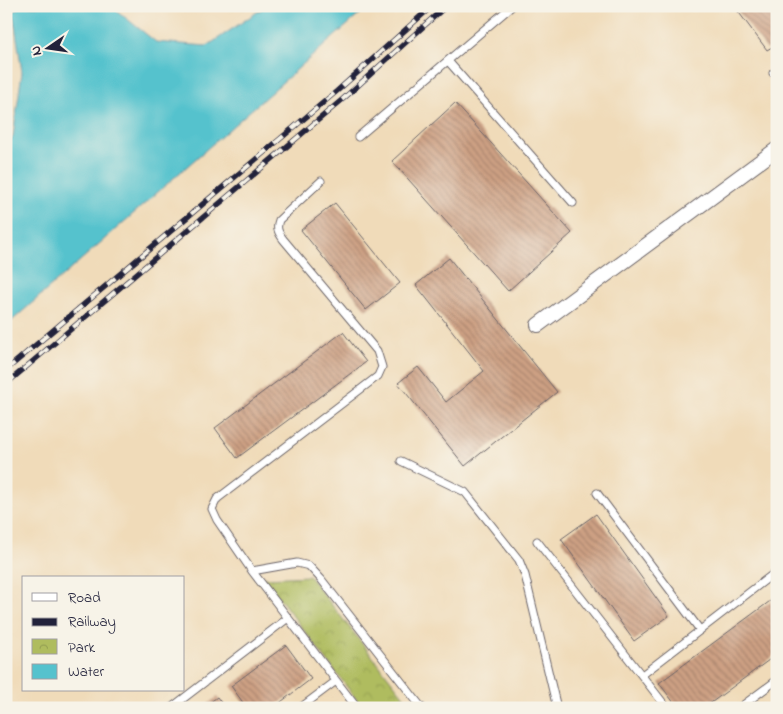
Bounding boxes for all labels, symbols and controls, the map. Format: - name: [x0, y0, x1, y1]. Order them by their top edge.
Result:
- north arrow: [22, 22, 72, 72]
- text: N: [26, 44, 48, 58]
- legend: [22, 576, 185, 692]
- text: Road: [68, 587, 101, 609]
- text: Railway: [68, 611, 116, 634]
- text: Park: [68, 637, 96, 659]
- text: Water: [68, 661, 104, 683]

